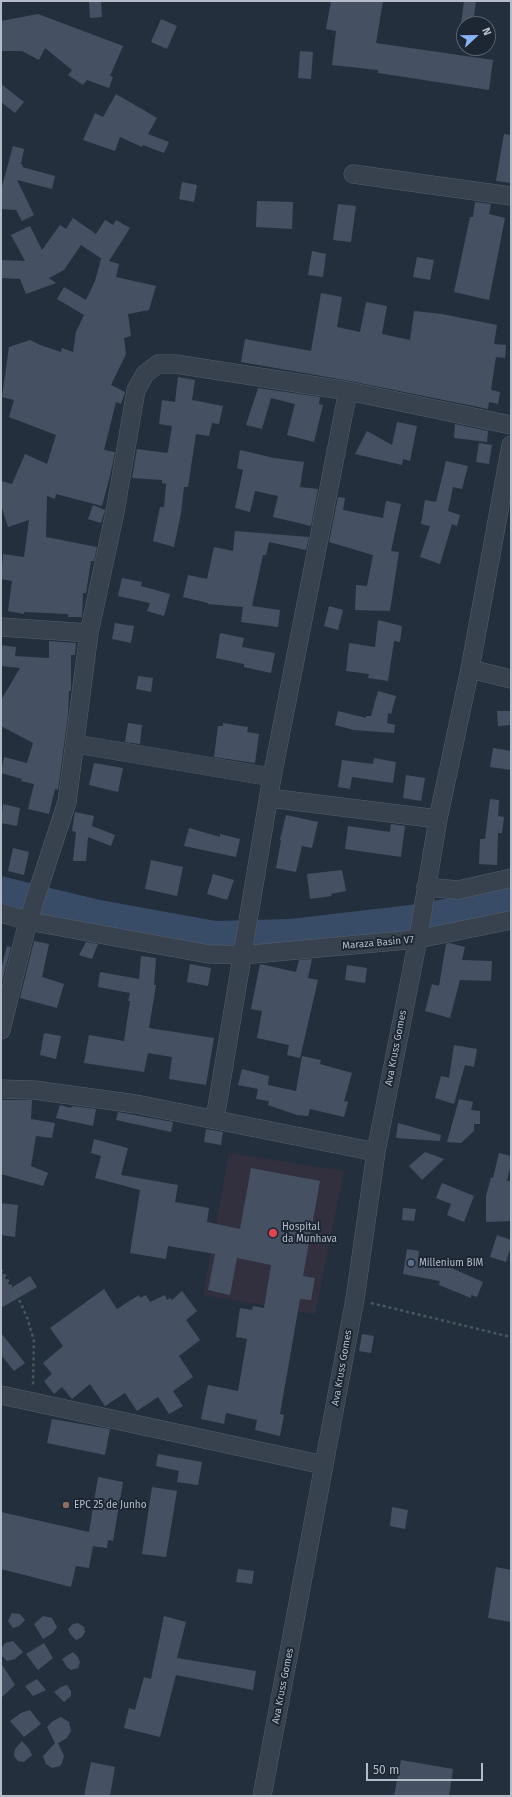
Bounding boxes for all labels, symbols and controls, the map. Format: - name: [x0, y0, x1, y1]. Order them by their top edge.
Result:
- north arrow: [456, 16, 496, 56]
- text: N: [479, 26, 494, 38]
- street label: Maraza Basin V7: [342, 934, 414, 952]
- street label: Ava Kruss Gomes: [383, 1009, 409, 1087]
- place label: Hospital da Munhava: [282, 1221, 337, 1244]
- marker: Hospital da Munhava: [267, 1227, 279, 1239]
- place label: Millenium BIM: [419, 1257, 483, 1269]
- marker: Millenium BIM: [406, 1258, 416, 1268]
- street label: Ava Kruss Gomes: [329, 1329, 355, 1407]
- place label: EPC 25 de Junho: [74, 1499, 147, 1511]
- marker: EPC 25 de Junho: [61, 1500, 71, 1510]
- street label: Ava Kruss Gomes: [270, 1647, 296, 1725]
- scale bar: [368, 1755, 485, 1781]
- text: 50 m: [373, 1763, 399, 1777]

